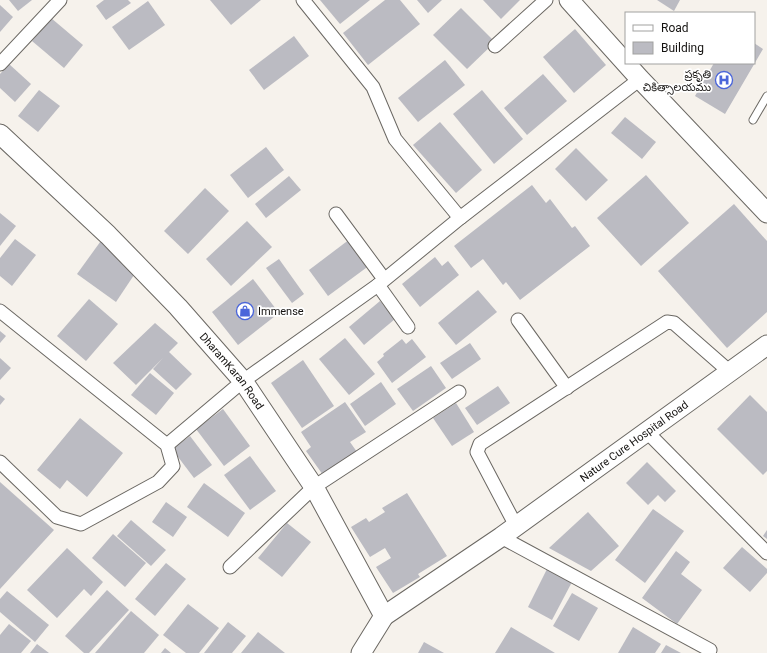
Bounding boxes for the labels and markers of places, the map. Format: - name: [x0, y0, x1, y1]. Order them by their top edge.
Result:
- place label: ప్రకృతి చికిత్సాలయము: [643, 68, 711, 95]
- hospital icon: ప్రకృతి చికిత్సాలయము: [714, 70, 734, 90]
- shop icon: Immense: [235, 301, 255, 321]
- place label: Immense: [258, 305, 304, 318]

